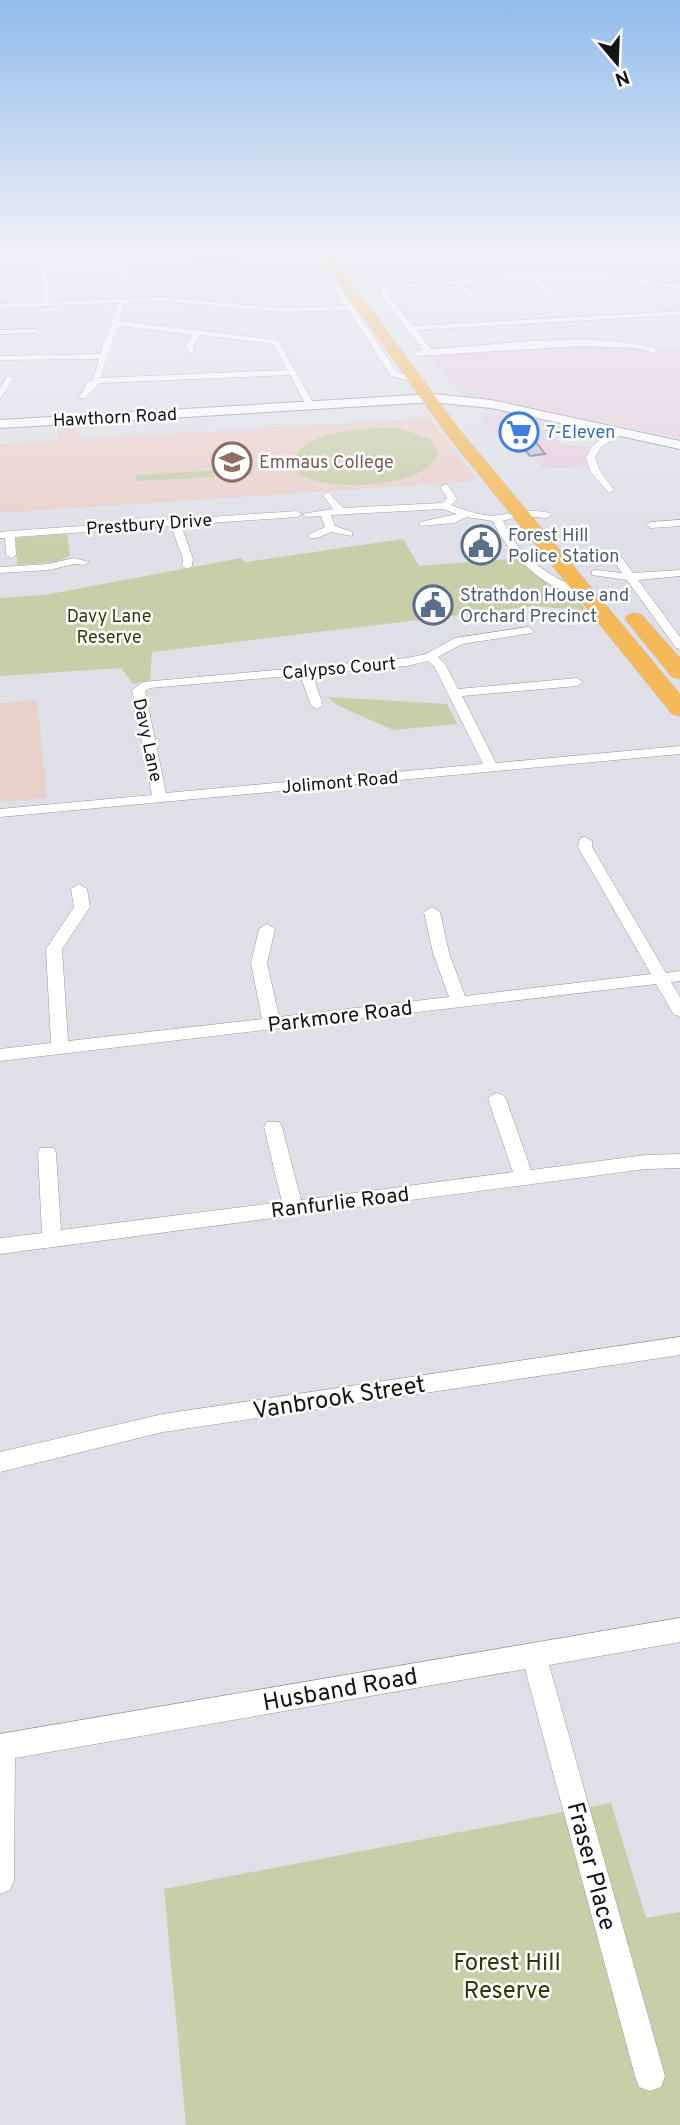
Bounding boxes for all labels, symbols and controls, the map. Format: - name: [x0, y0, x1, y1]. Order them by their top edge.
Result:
- north arrow: [582, 28, 652, 98]
- text: N: [612, 64, 632, 91]
- street label: Hawthorn Road: [52, 404, 178, 433]
- supermarket icon: 7-Eleven: [498, 411, 540, 453]
- place label: 7-Eleven: [546, 422, 615, 445]
- school or university icon: Emmaus College: [211, 441, 253, 483]
- place label: Emmaus College: [259, 452, 394, 475]
- street label: Prestbury Drive: [85, 510, 213, 541]
- public building icon: Forest Hill Police Station: [460, 524, 502, 566]
- place label: Forest Hill Police Station: [508, 525, 619, 569]
- public building icon: Strathdon House and Orchard Precinct: [412, 584, 454, 626]
- place label: Strathdon House and Orchard Precinct: [460, 585, 629, 629]
- park label: Davy Lane Reserve: [67, 606, 151, 650]
- street label: Calypso Court: [281, 653, 397, 686]
- street label: Davy Lane: [126, 696, 167, 784]
- street label: Jolimont Road: [281, 767, 400, 800]
- street label: Parkmore Road: [266, 995, 414, 1040]
- street label: Ranfurlie Road: [269, 1182, 411, 1225]
- street label: Vanbrook Street: [251, 1371, 428, 1427]
- street label: Husband Road: [260, 1663, 420, 1719]
- street label: Fraser Place: [559, 1799, 622, 1934]
- park label: Forest Hill Reserve: [453, 1949, 561, 2007]

